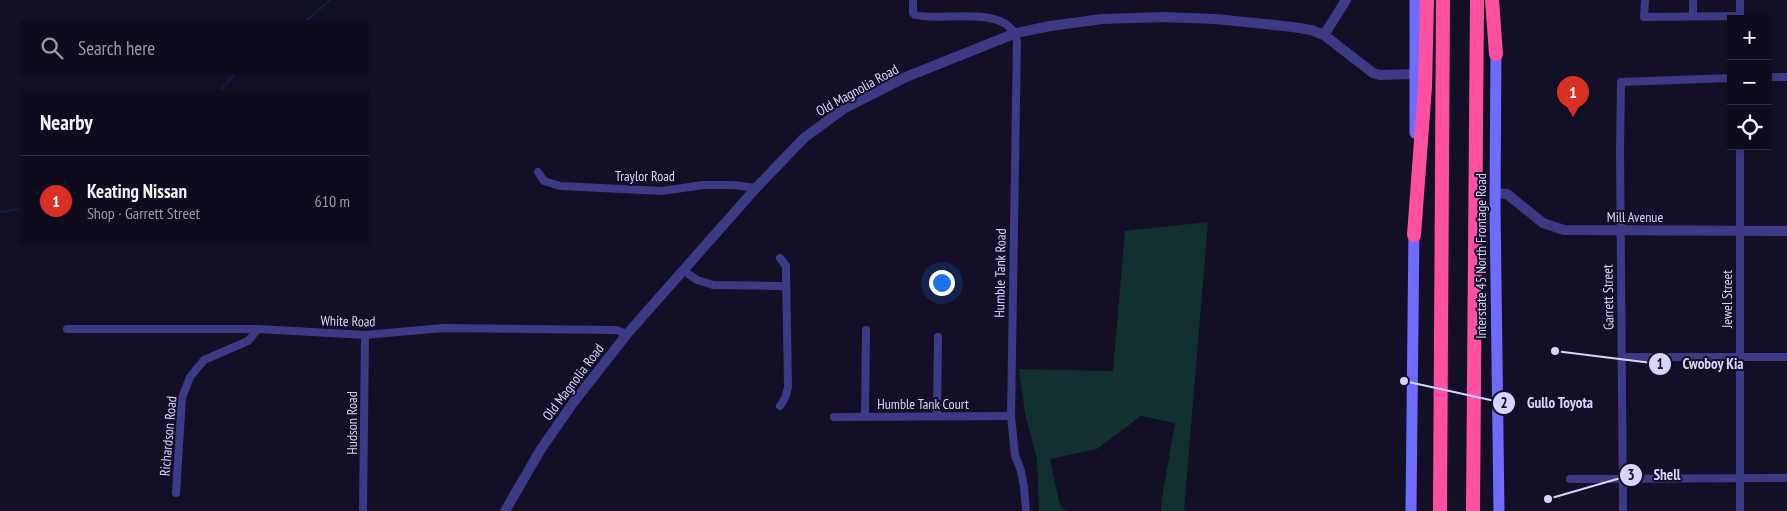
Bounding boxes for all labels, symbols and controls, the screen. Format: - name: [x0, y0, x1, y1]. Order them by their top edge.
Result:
- map controls: [1727, 15, 1772, 150]
- button: +: [1727, 15, 1772, 60]
- search box: [20, 20, 370, 75]
- icon: search: [38, 34, 66, 62]
- text: Search here: [78, 36, 155, 60]
- street label: Old Magnolia Road: [813, 60, 901, 120]
- button: −: [1727, 60, 1772, 105]
- pin: 1: [1557, 76, 1589, 117]
- button: locate: [1727, 105, 1772, 150]
- text: Nearby: [40, 109, 93, 136]
- street label: Traylor Road: [615, 167, 675, 185]
- street label: Interstate 45 North Frontage Road: [1472, 173, 1490, 339]
- text: Keating Nissan: [87, 179, 187, 203]
- text: 1: [52, 191, 60, 211]
- text: 610 m: [315, 191, 350, 211]
- text: Shop · Garrett Street: [87, 203, 200, 223]
- street label: Mill Avenue: [1607, 208, 1663, 226]
- street label: Humble Tank Road: [990, 228, 1010, 318]
- street label: Garrett Street: [1598, 264, 1618, 330]
- your location: [929, 270, 955, 296]
- street label: Jewel Street: [1718, 270, 1736, 329]
- street label: White Road: [320, 312, 376, 330]
- street label: Old Magnolia Road: [538, 340, 608, 424]
- callout: Cwoboy Kia: [1647, 349, 1754, 379]
- text: 1: [1656, 354, 1664, 373]
- text: Cwoboy Kia: [1682, 354, 1744, 373]
- callout: Gullo Toyota: [1491, 388, 1603, 418]
- street label: Hudson Road: [343, 391, 361, 455]
- text: 2: [1500, 393, 1508, 412]
- text: Gullo Toyota: [1527, 393, 1593, 412]
- street label: Richardson Road: [156, 395, 180, 477]
- street label: Humble Tank Court: [877, 395, 969, 413]
- callout: Shell: [1618, 460, 1690, 490]
- text: 3: [1627, 465, 1635, 484]
- text: Shell: [1653, 465, 1681, 484]

